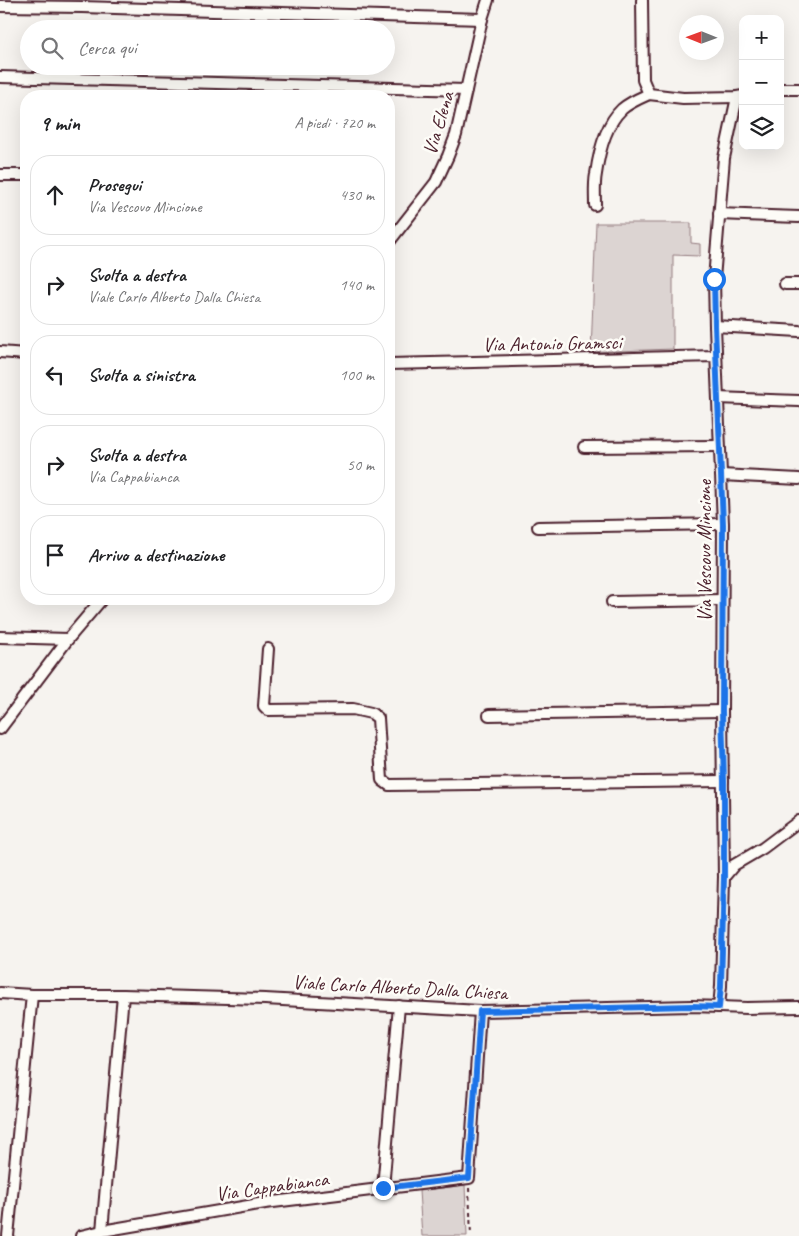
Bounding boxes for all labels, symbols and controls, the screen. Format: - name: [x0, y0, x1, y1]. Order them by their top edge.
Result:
- north arrow: [679, 15, 724, 60]
- map controls: [739, 15, 784, 150]
- button: +: [739, 15, 784, 60]
- search box: [20, 20, 395, 75]
- icon: search: [38, 34, 66, 62]
- text: Cerca qui: [78, 36, 137, 60]
- button: −: [739, 60, 784, 105]
- street label: Via Elena: [417, 87, 460, 158]
- button: layers: [739, 105, 784, 150]
- text: 9 min: [40, 110, 80, 136]
- text: A piedi · 720 m: [294, 113, 375, 133]
- text: Prosegui: [88, 173, 141, 197]
- icon: ahead: [41, 181, 69, 209]
- text: 430 m: [340, 185, 374, 205]
- text: Via Vescovo Mincione: [88, 197, 202, 217]
- text: Svolta a destra: [88, 263, 186, 287]
- route start: [703, 268, 726, 291]
- icon: right: [41, 271, 69, 299]
- text: 140 m: [340, 275, 374, 295]
- text: Viale Carlo Alberto Dalla Chiesa: [88, 287, 260, 307]
- street label: Via Antonio Gramsci: [482, 330, 624, 357]
- icon: left: [41, 361, 69, 389]
- text: Svolta a sinistra: [88, 363, 195, 387]
- text: 100 m: [340, 365, 374, 385]
- text: Svolta a destra: [88, 443, 186, 467]
- icon: right: [41, 451, 69, 479]
- text: 50 m: [347, 455, 374, 475]
- text: Via Cappabianca: [88, 467, 179, 487]
- street label: Via Vescovo Mincione: [692, 479, 717, 622]
- icon: arrive: [41, 541, 69, 569]
- text: Arrivo a destinazione: [88, 543, 224, 567]
- street label: Viale Carlo Alberto Dalla Chiesa: [292, 969, 510, 1006]
- street label: Via Cappabianca: [214, 1166, 331, 1207]
- route end: [372, 1177, 395, 1200]

